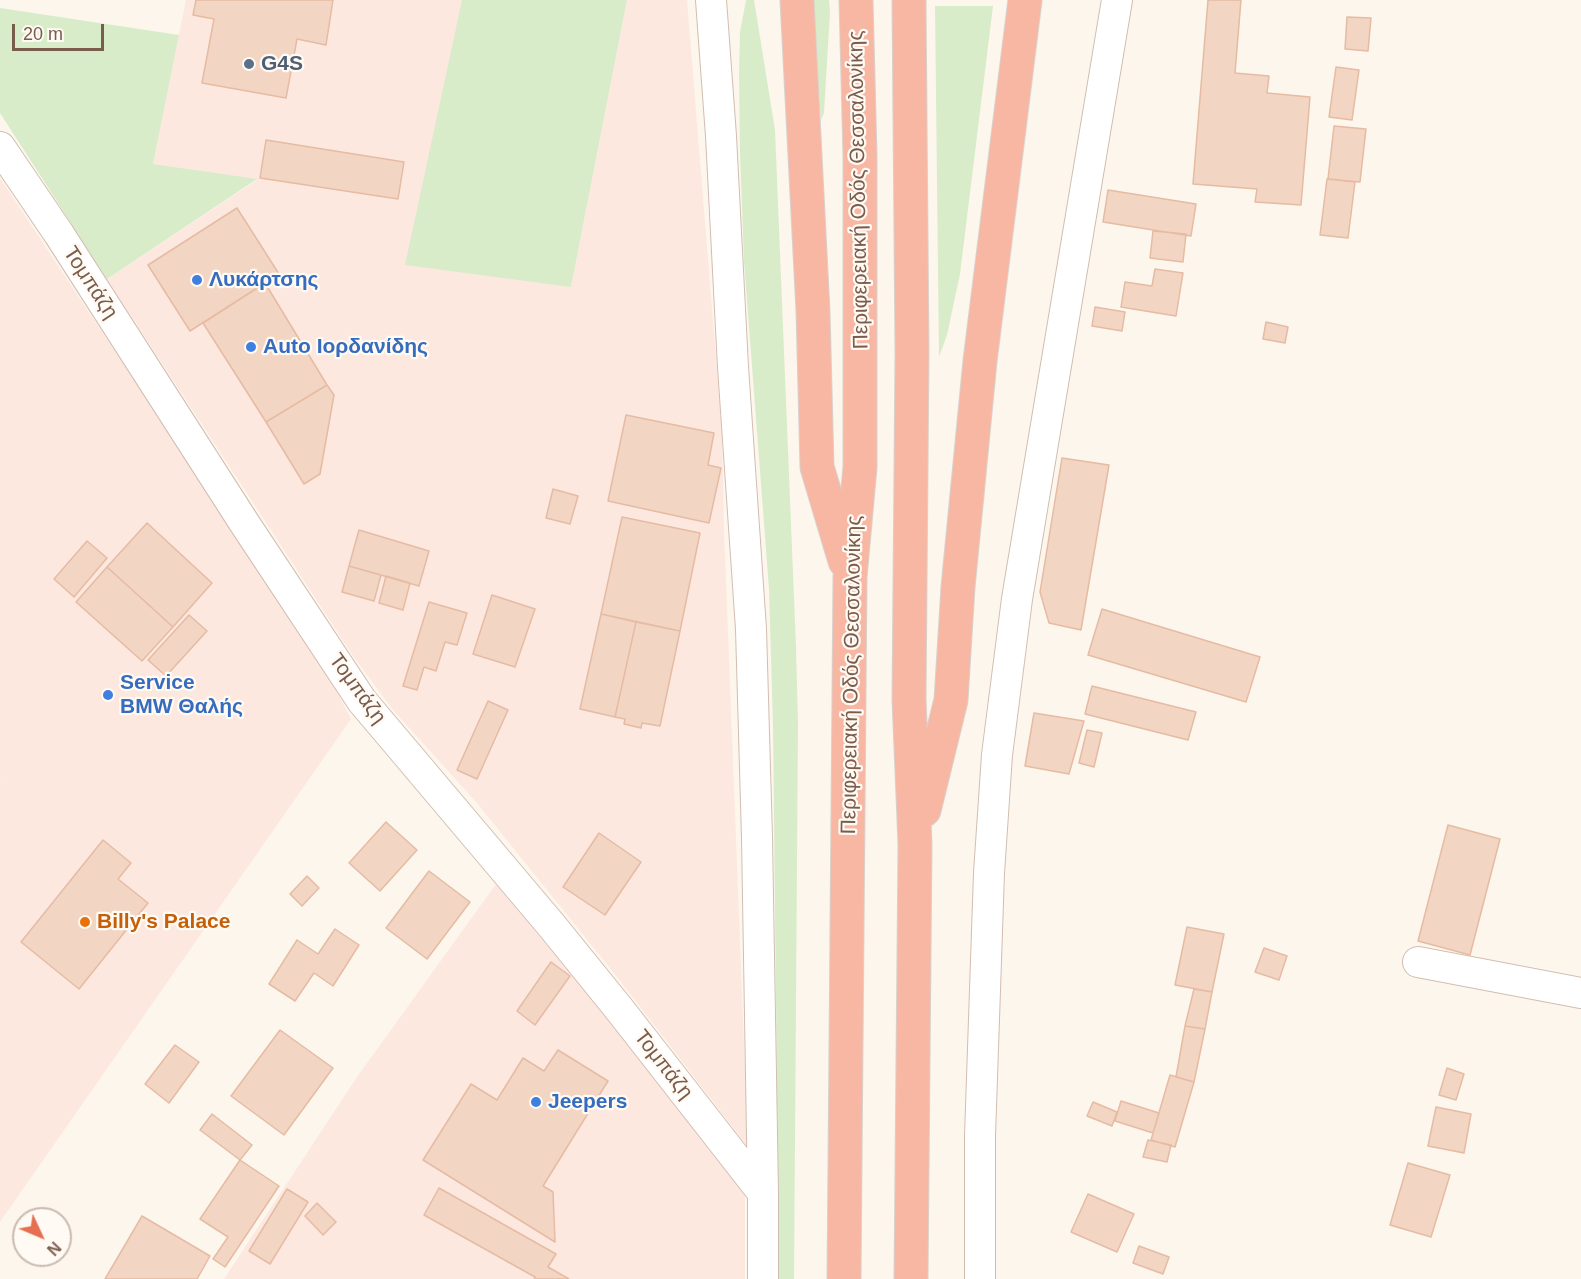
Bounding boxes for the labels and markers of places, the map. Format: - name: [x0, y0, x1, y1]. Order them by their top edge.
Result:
- place label: G4S: [261, 51, 303, 77]
- marker: G4S: [242, 57, 256, 71]
- place label: Λυκάρτσης: [209, 267, 318, 293]
- marker: Λυκάρτσης: [190, 273, 204, 287]
- place label: Auto Ιορδανίδης: [263, 334, 428, 360]
- marker: Auto Ιορδανίδης: [244, 340, 258, 354]
- place label: Service BMW Θαλής: [120, 670, 243, 720]
- marker: Service BMW Θαλής: [101, 688, 115, 702]
- place label: Billy's Palace: [97, 909, 230, 935]
- marker: Billy's Palace: [78, 915, 92, 929]
- place label: Jeepers: [548, 1089, 627, 1115]
- marker: Jeepers: [529, 1095, 543, 1109]

